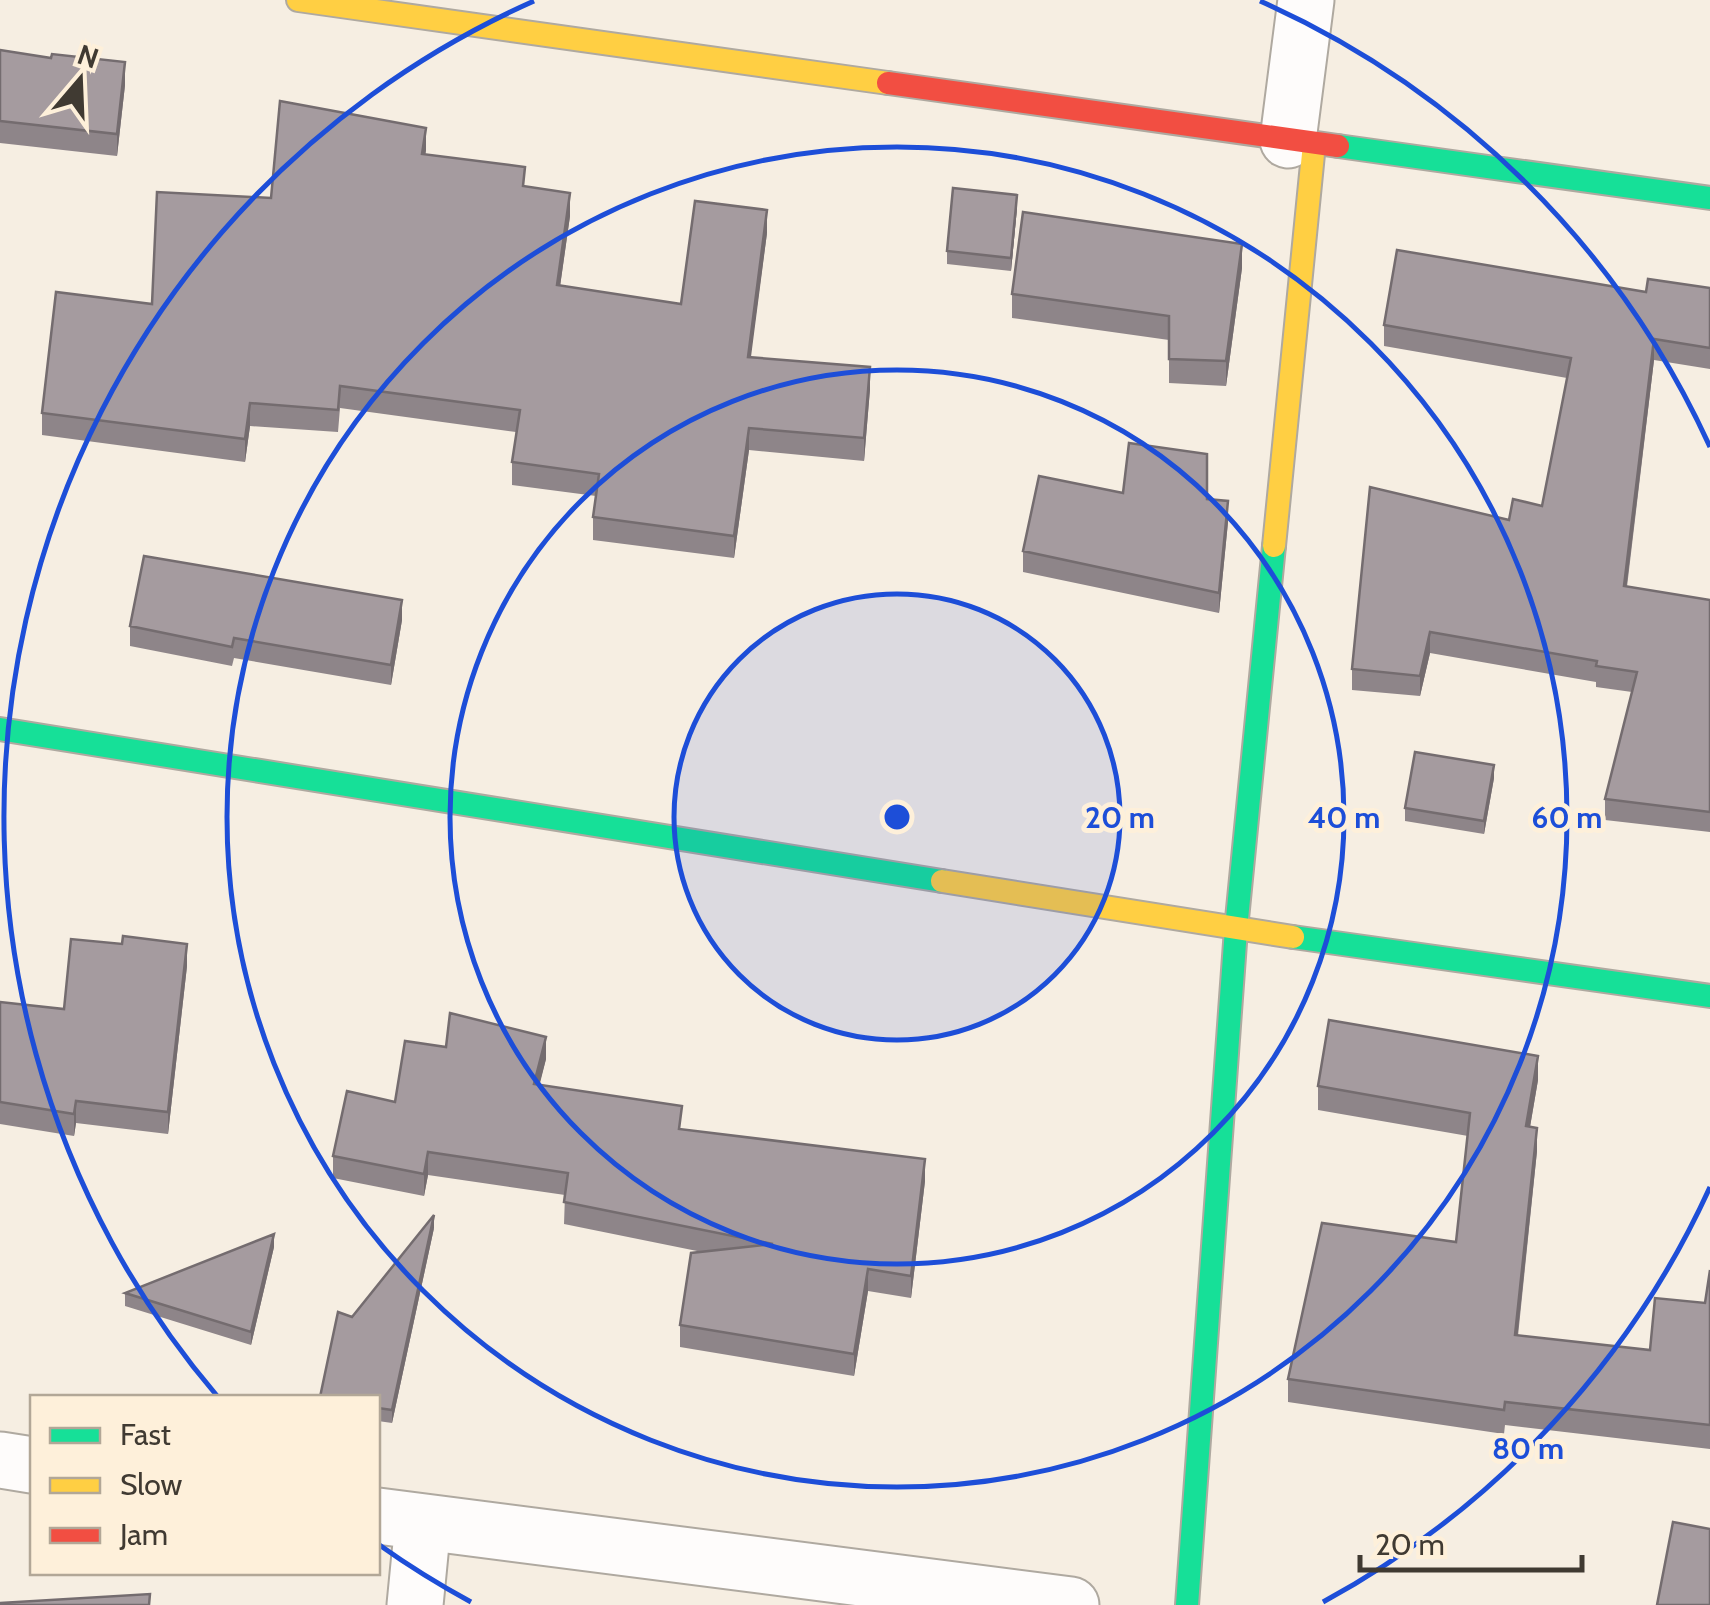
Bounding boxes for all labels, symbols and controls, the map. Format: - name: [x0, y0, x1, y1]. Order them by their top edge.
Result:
- north arrow: [30, 30, 130, 130]
- text: N: [73, 37, 103, 76]
- centre of rings: [879, 799, 915, 835]
- text: 20 m: [1085, 799, 1155, 836]
- text: 40 m: [1308, 799, 1380, 836]
- text: 60 m: [1532, 799, 1602, 836]
- legend: [30, 1395, 380, 1575]
- text: Fast: [120, 1416, 171, 1453]
- text: 80 m: [1492, 1430, 1564, 1467]
- text: Slow: [120, 1466, 183, 1503]
- scale bar: [1360, 1510, 1582, 1572]
- text: Jam: [119, 1516, 168, 1553]
- text: 20 m: [1375, 1526, 1445, 1563]

